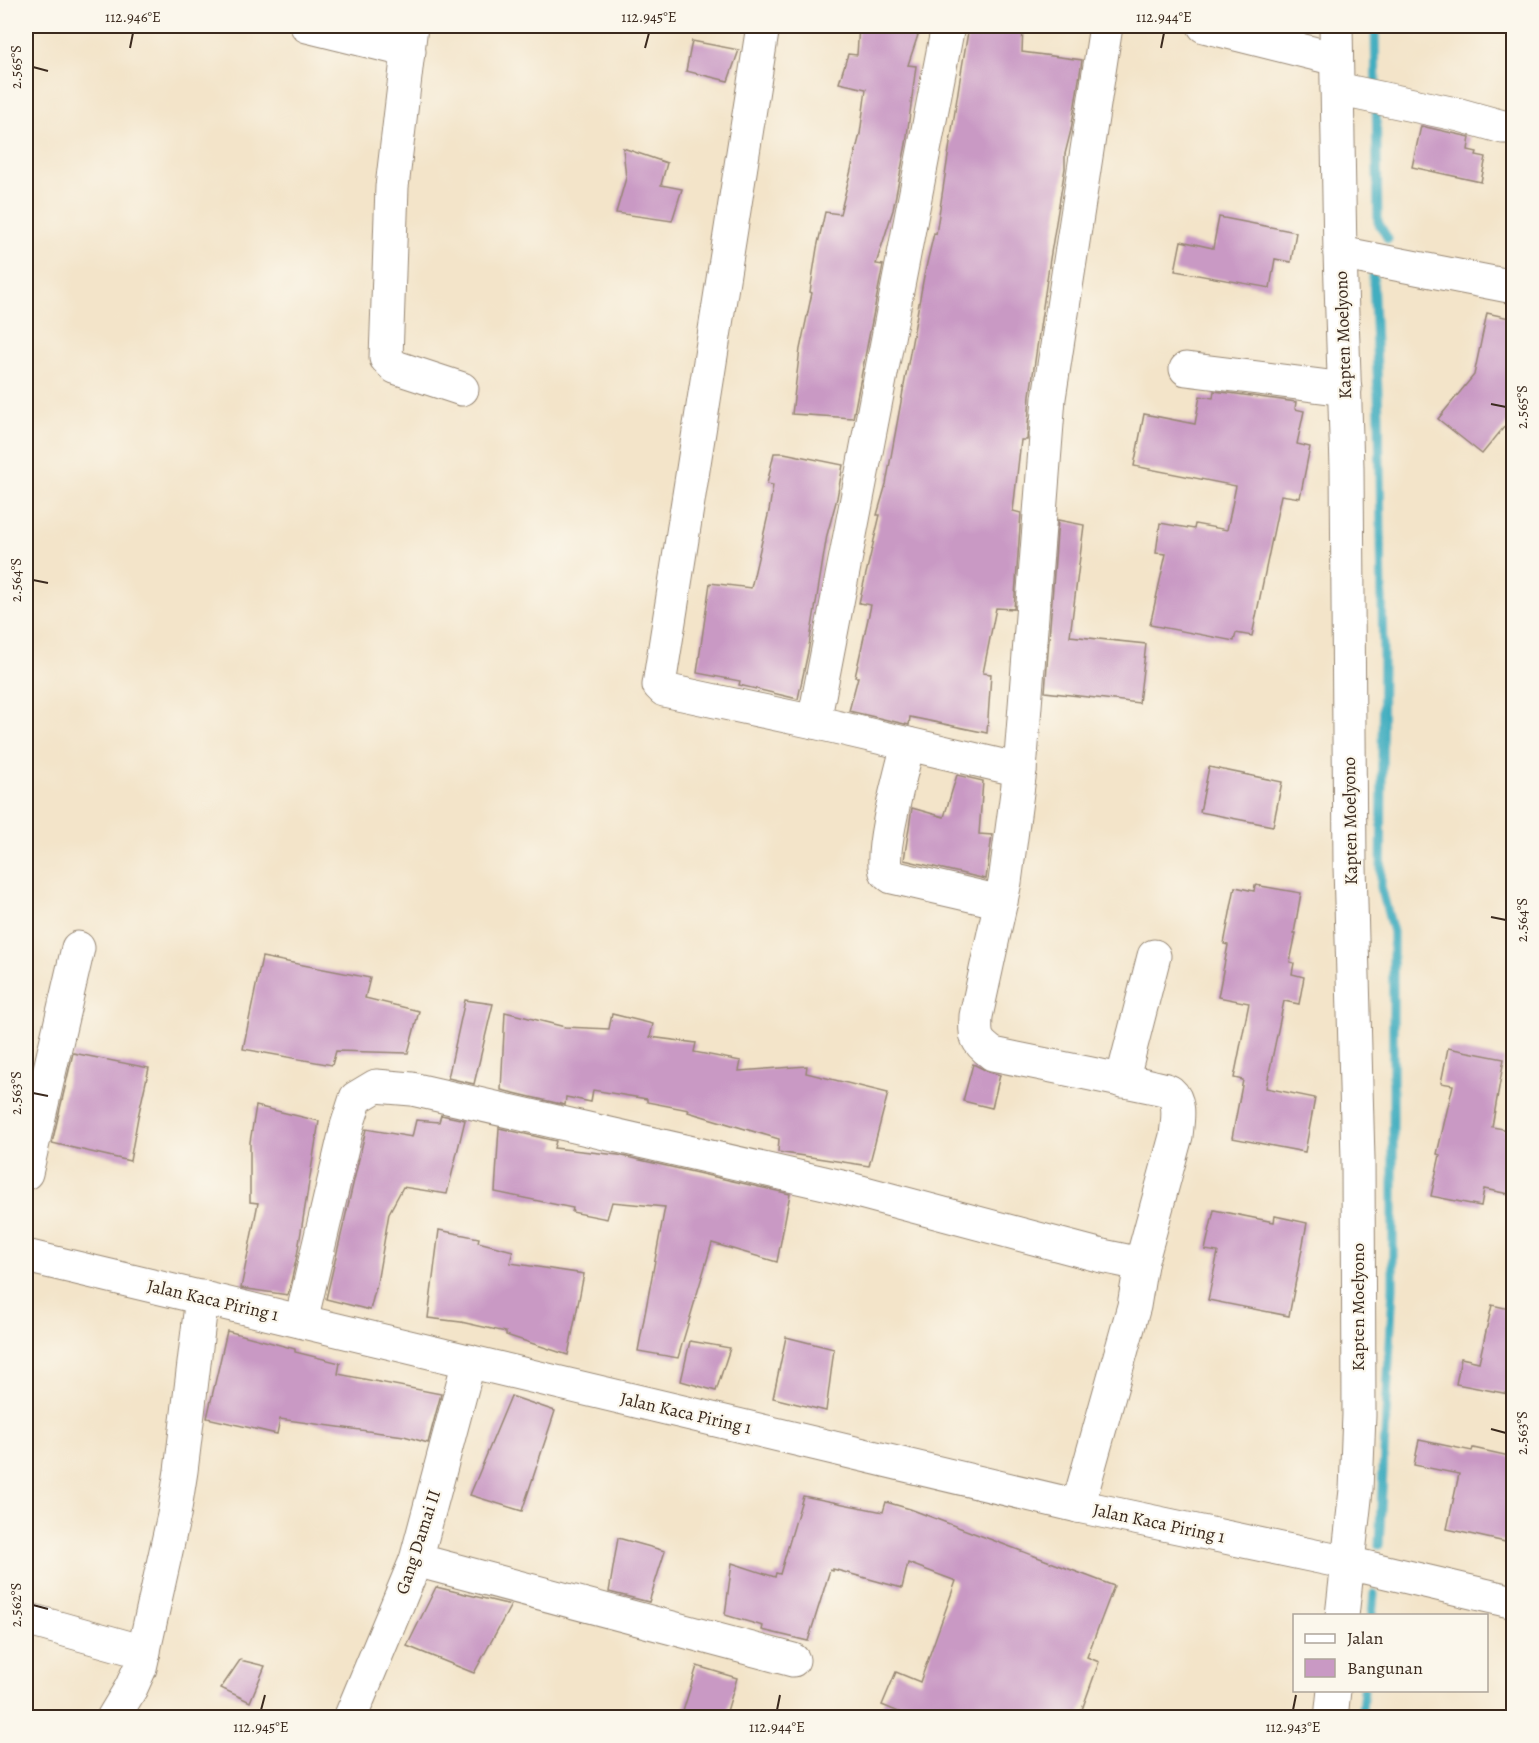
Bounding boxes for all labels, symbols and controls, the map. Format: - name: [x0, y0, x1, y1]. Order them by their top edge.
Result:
- text: 112.946°E: [105, 7, 161, 27]
- text: 112.945°E: [621, 7, 677, 27]
- text: 112.944°E: [1136, 7, 1192, 27]
- text: 2.565°S: [6, 45, 26, 89]
- street label: Kapten Moelyono: [1329, 270, 1357, 400]
- text: 2.565°S: [1512, 385, 1532, 429]
- text: 2.564°S: [6, 558, 26, 602]
- street label: Kapten Moelyono: [1337, 757, 1363, 885]
- text: 2.564°S: [1512, 898, 1532, 942]
- text: 2.563°S: [6, 1071, 26, 1115]
- street label: Kapten Moelyono: [1346, 1243, 1370, 1371]
- street label: Jalan Kaca Piring 1: [145, 1273, 281, 1327]
- street label: Jalan Kaca Piring 1: [618, 1386, 754, 1440]
- text: 2.563°S: [1512, 1411, 1532, 1455]
- street label: Gang Damai II: [390, 1487, 446, 1597]
- street label: Jalan Kaca Piring 1: [1091, 1497, 1227, 1549]
- text: 2.562°S: [6, 1583, 26, 1627]
- legend: [1293, 1614, 1488, 1692]
- text: Jalan: [1347, 1626, 1384, 1650]
- text: Bangunan: [1347, 1656, 1423, 1680]
- text: 112.945°E: [233, 1717, 289, 1737]
- text: 112.944°E: [749, 1717, 805, 1737]
- text: 112.943°E: [1265, 1717, 1321, 1737]

